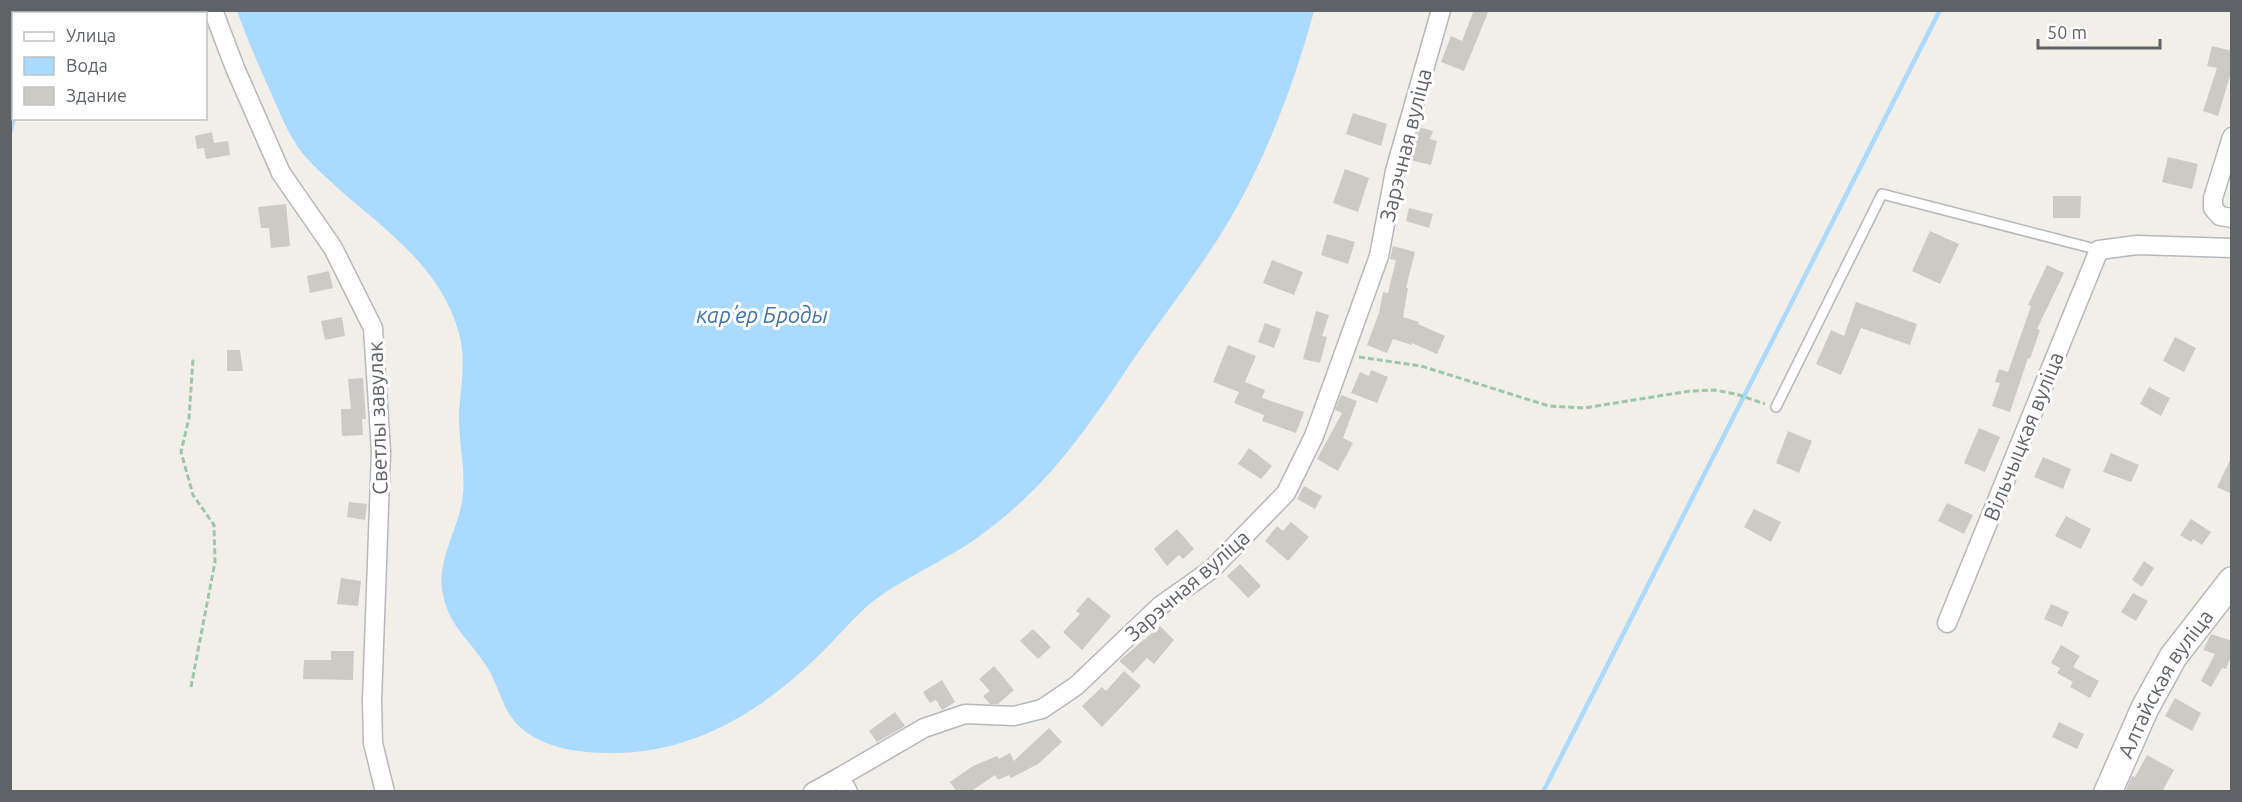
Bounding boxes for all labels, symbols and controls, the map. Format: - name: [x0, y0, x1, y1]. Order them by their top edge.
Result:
- legend: [12, 12, 207, 120]
- scale bar: [2038, 12, 2160, 50]
- text: 50 m: [2047, 22, 2087, 42]
- text: Улица: [66, 25, 116, 45]
- text: Вода: [66, 55, 108, 75]
- street label: Зарэчная вуліца: [1374, 66, 1436, 224]
- text: Здание: [66, 85, 127, 105]
- water label: карʼер Броды: [696, 302, 828, 327]
- street label: Светлы завулак: [362, 341, 392, 495]
- street label: Вільчыцкая вуліца: [1978, 348, 2068, 524]
- street label: Зарэчная вуліца: [1120, 524, 1254, 646]
- street label: Алтайская вуліца: [2113, 604, 2218, 761]

